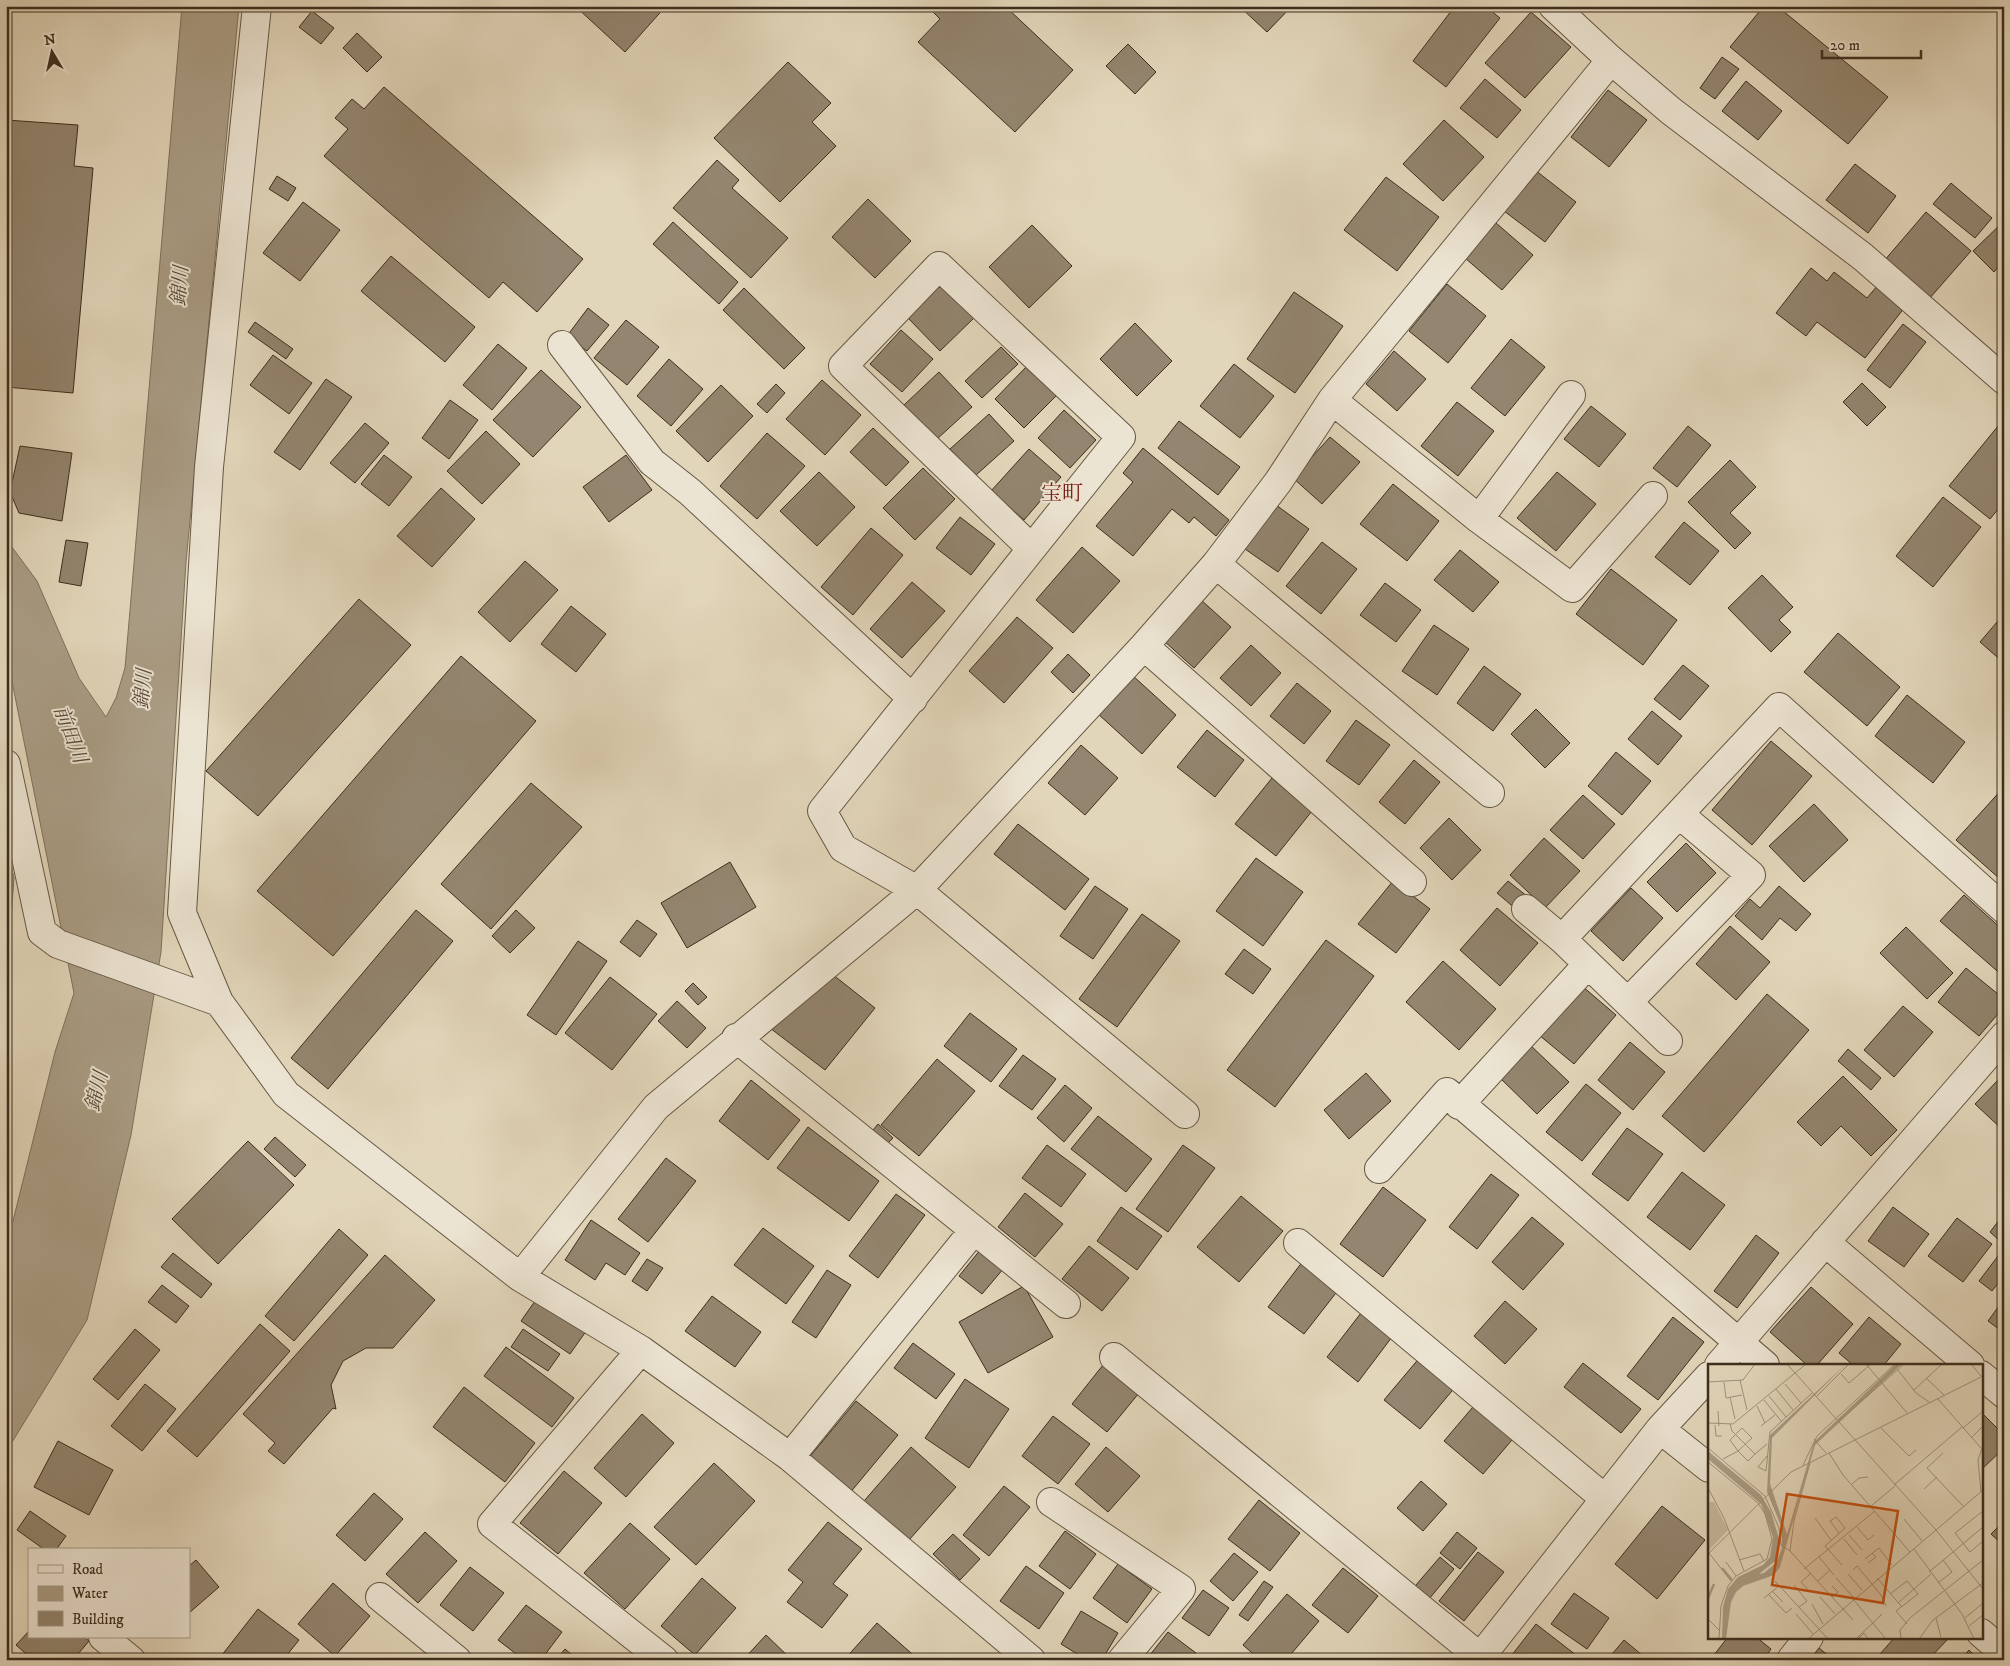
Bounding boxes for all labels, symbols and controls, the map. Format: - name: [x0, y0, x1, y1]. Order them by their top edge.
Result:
- north arrow: [28, 28, 78, 78]
- scale bar: [1822, 28, 1921, 60]
- text: N: [43, 30, 58, 50]
- text: 20 m: [1830, 36, 1860, 55]
- water label: 錦川: [166, 263, 195, 307]
- district label: 宝町: [1041, 481, 1083, 507]
- water label: 錦川: [129, 666, 158, 710]
- water label: 前田川: [47, 702, 93, 769]
- water label: 錦川: [80, 1067, 115, 1114]
- inset map: [1708, 1364, 1982, 1638]
- legend: [28, 1548, 190, 1638]
- text: Road: [72, 1560, 104, 1579]
- text: Water: [71, 1584, 108, 1603]
- text: Building: [72, 1610, 124, 1629]

